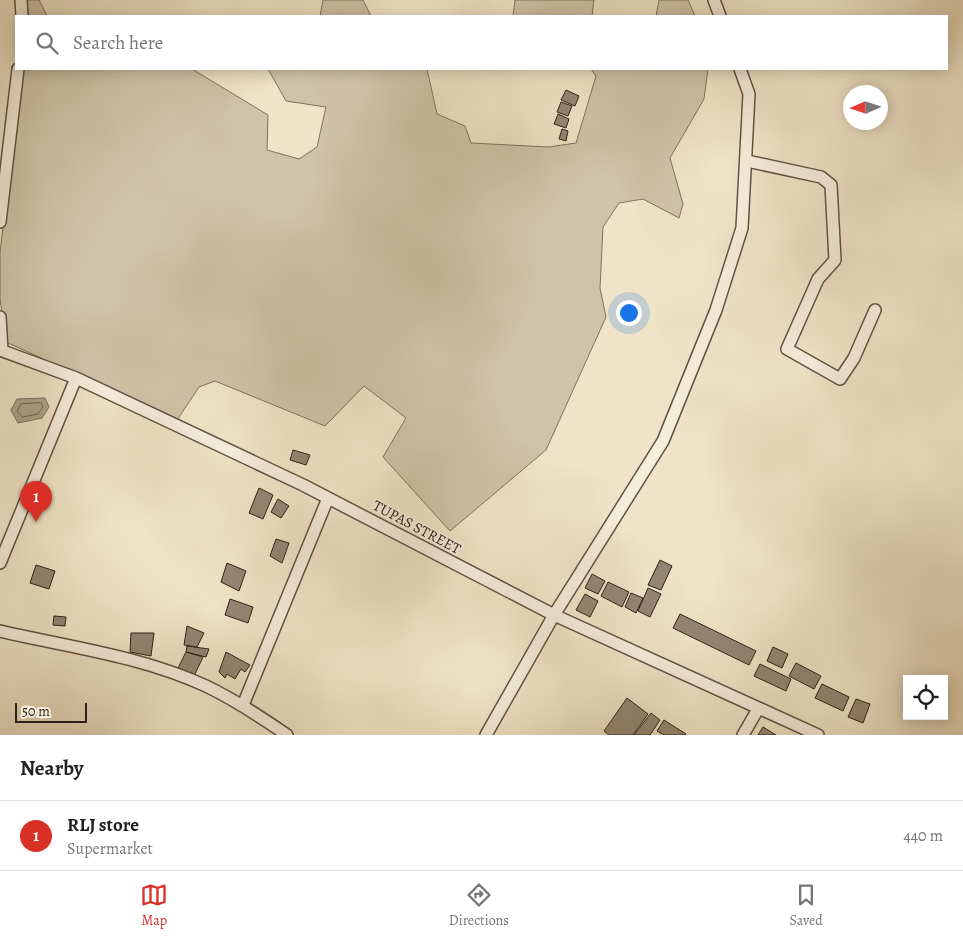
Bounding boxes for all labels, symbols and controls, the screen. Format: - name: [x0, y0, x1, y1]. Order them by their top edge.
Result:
- search box: [15, 15, 948, 70]
- icon: search: [33, 29, 61, 57]
- text: Search here: [73, 30, 163, 56]
- north arrow: [843, 85, 888, 130]
- your location: [616, 300, 642, 326]
- pin: 1: [20, 481, 52, 522]
- street label: TUPAS STREET: [369, 495, 465, 559]
- map controls: [903, 675, 948, 720]
- button: locate: [903, 675, 948, 720]
- scale bar: [15, 700, 88, 723]
- text: 50 m: [22, 702, 50, 721]
- text: Nearby: [20, 754, 83, 782]
- text: RLJ store: [67, 812, 139, 838]
- text: 1: [33, 825, 39, 847]
- text: 440 m: [903, 825, 943, 847]
- text: Supermarket: [67, 838, 153, 860]
- tab: Map: [140, 881, 168, 930]
- tab: Directions: [449, 881, 509, 930]
- tab: Saved: [790, 881, 823, 930]

